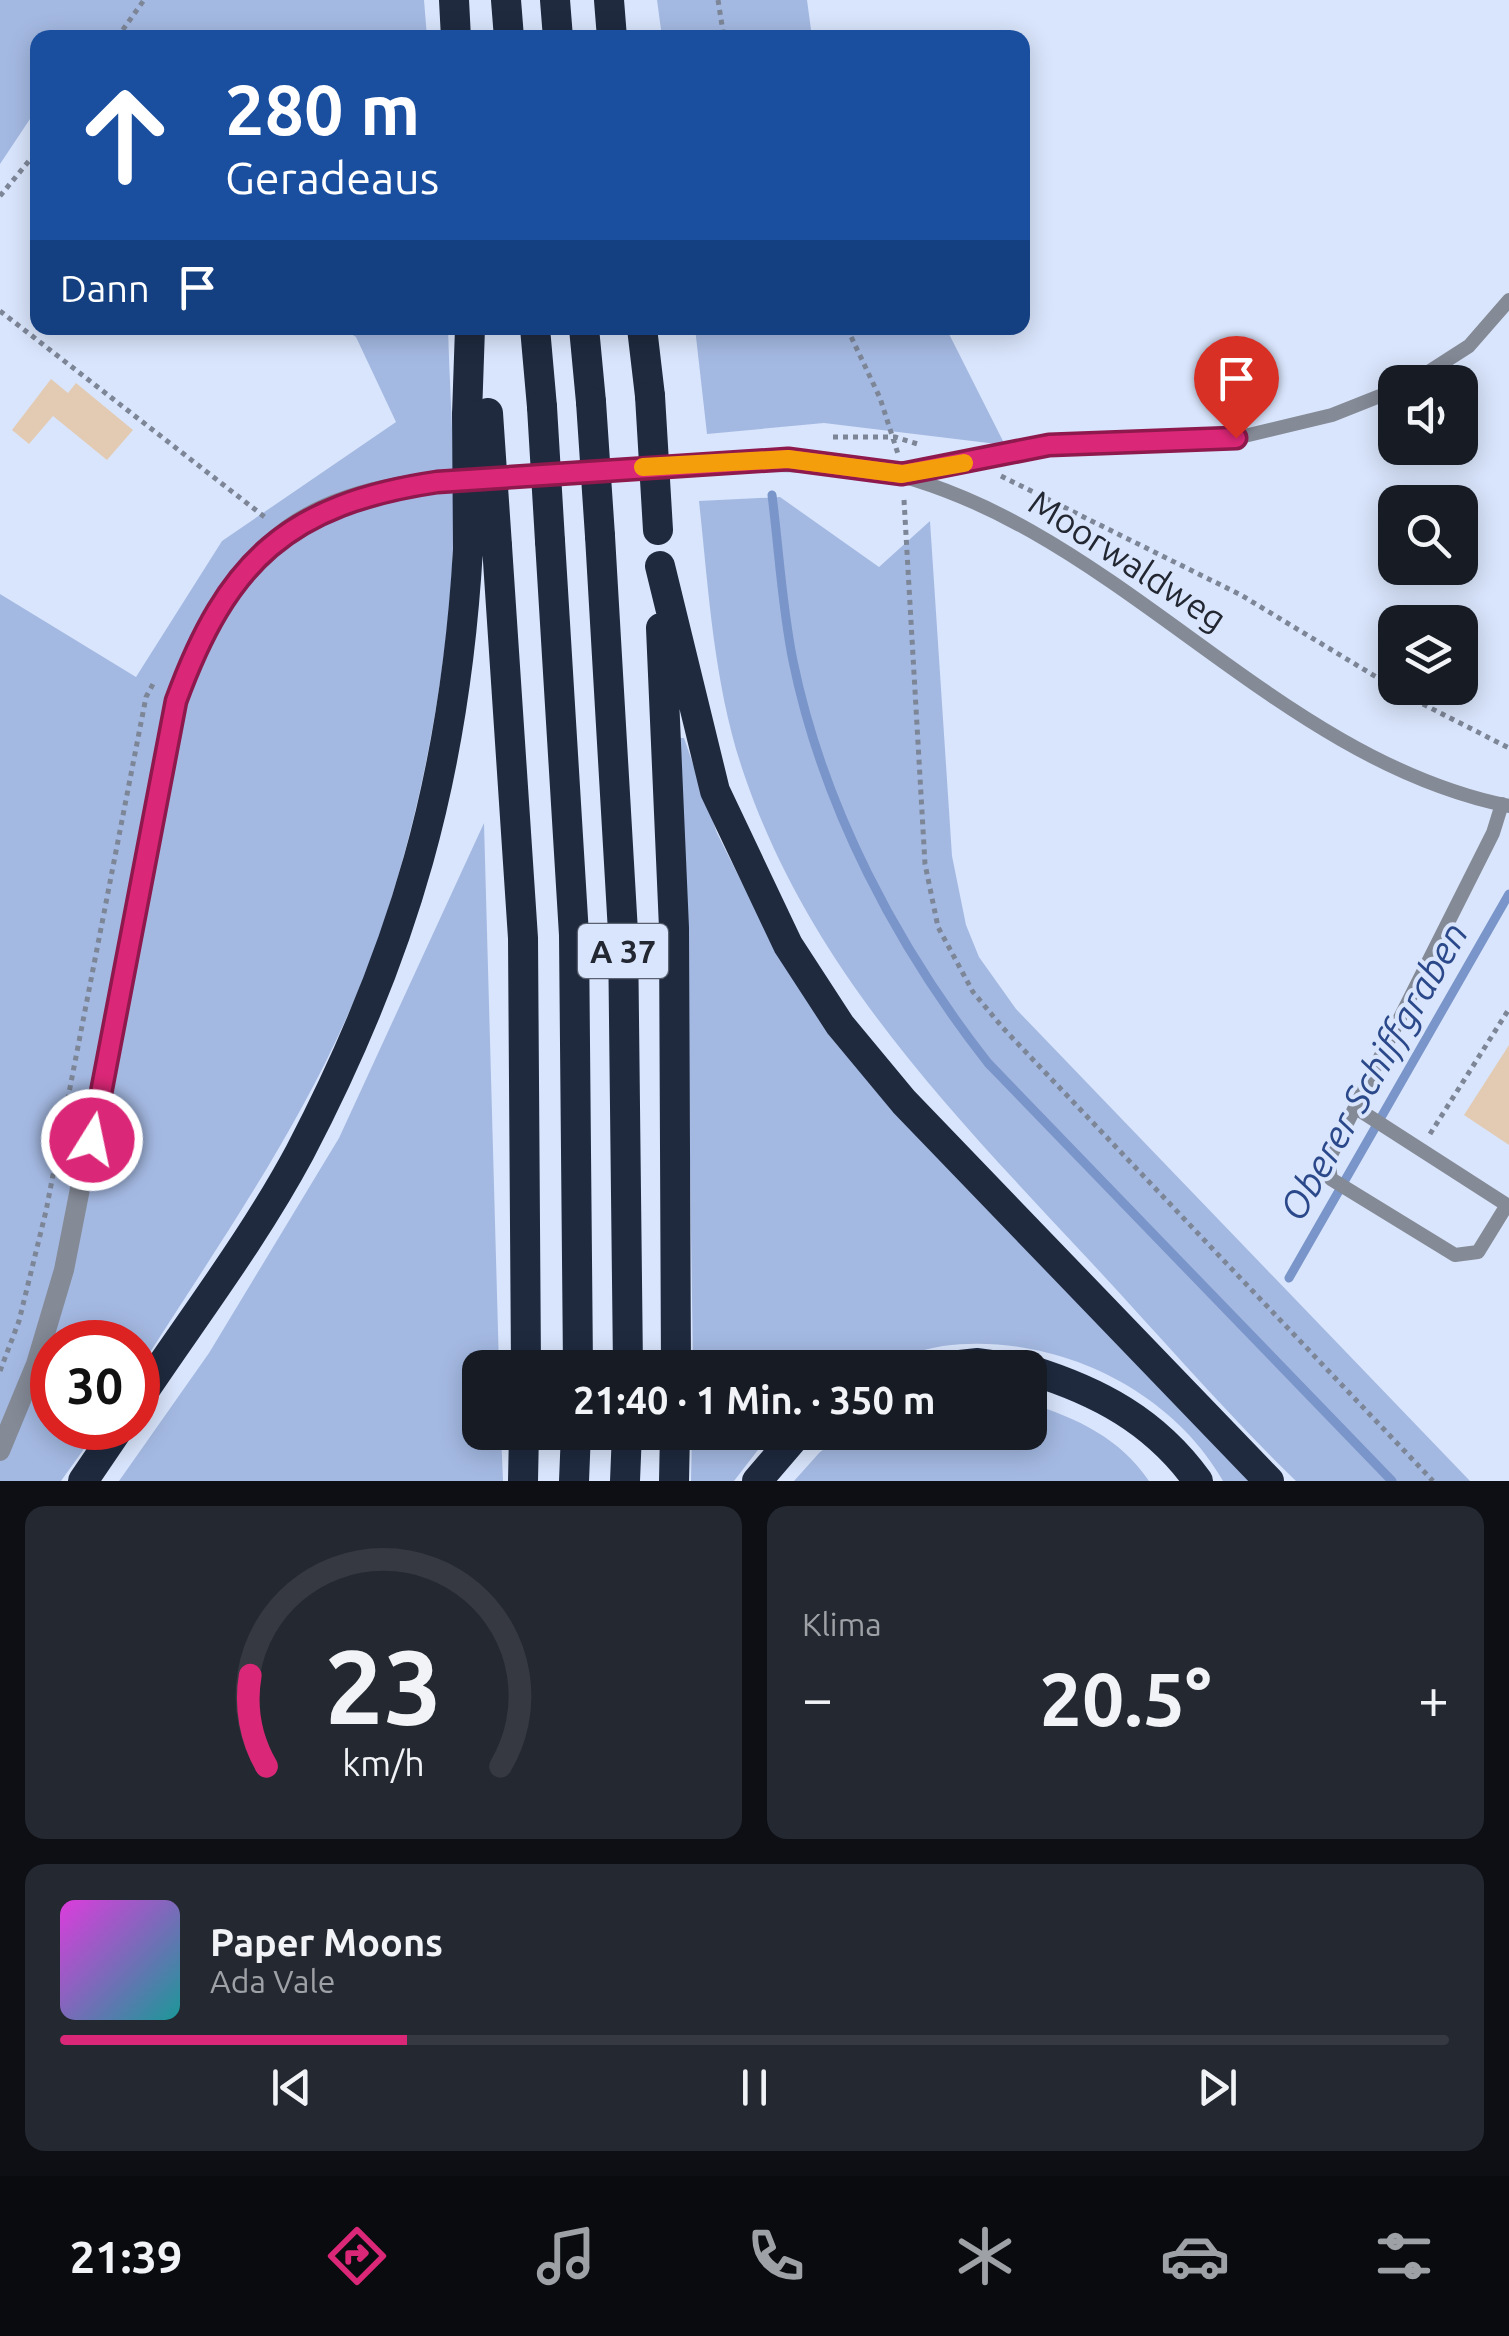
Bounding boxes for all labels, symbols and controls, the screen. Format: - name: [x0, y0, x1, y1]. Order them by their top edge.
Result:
- icon: ahead: [60, 70, 190, 200]
- text: 280 m: [225, 70, 420, 148]
- text: Geradeaus: [225, 152, 439, 203]
- icon: arrive: [170, 260, 225, 315]
- text: Dann: [60, 267, 150, 309]
- pin: [1194, 336, 1279, 439]
- icon: arrive: [1209, 351, 1264, 406]
- map controls: [1378, 365, 1478, 705]
- button: sound: [1378, 365, 1478, 465]
- street label: Moorwaldweg: [1022, 481, 1234, 639]
- button: search: [1378, 485, 1478, 585]
- button: layers: [1378, 605, 1478, 705]
- water label: Oberer Schiffgraben: [1271, 915, 1475, 1227]
- road number: A 37: [578, 924, 668, 978]
- position arrow: [40, 1088, 144, 1192]
- speed limit sign: 30: [30, 1320, 160, 1450]
- text: 21:40 · 1 Min. · 350 m: [573, 1379, 936, 1421]
- text: Klima: [802, 1606, 882, 1642]
- text: 23: [325, 1627, 442, 1744]
- text: 20.5°: [1040, 1656, 1211, 1740]
- text: −: [802, 1667, 833, 1728]
- text: +: [1418, 1667, 1449, 1728]
- text: km/h: [342, 1743, 425, 1783]
- text: Paper Moons: [210, 1921, 443, 1963]
- text: Ada Vale: [210, 1963, 336, 1999]
- icon: previous: [264, 2060, 319, 2115]
- icon: pause: [727, 2060, 782, 2115]
- icon: next: [1190, 2060, 1245, 2115]
- icon: directions: [322, 2221, 392, 2291]
- icon: music: [531, 2221, 601, 2291]
- icon: phone: [741, 2221, 811, 2291]
- icon: climate: [950, 2221, 1020, 2291]
- icon: car: [1160, 2221, 1230, 2291]
- icon: filters: [1369, 2221, 1439, 2291]
- text: 21:39: [70, 2231, 182, 2282]

